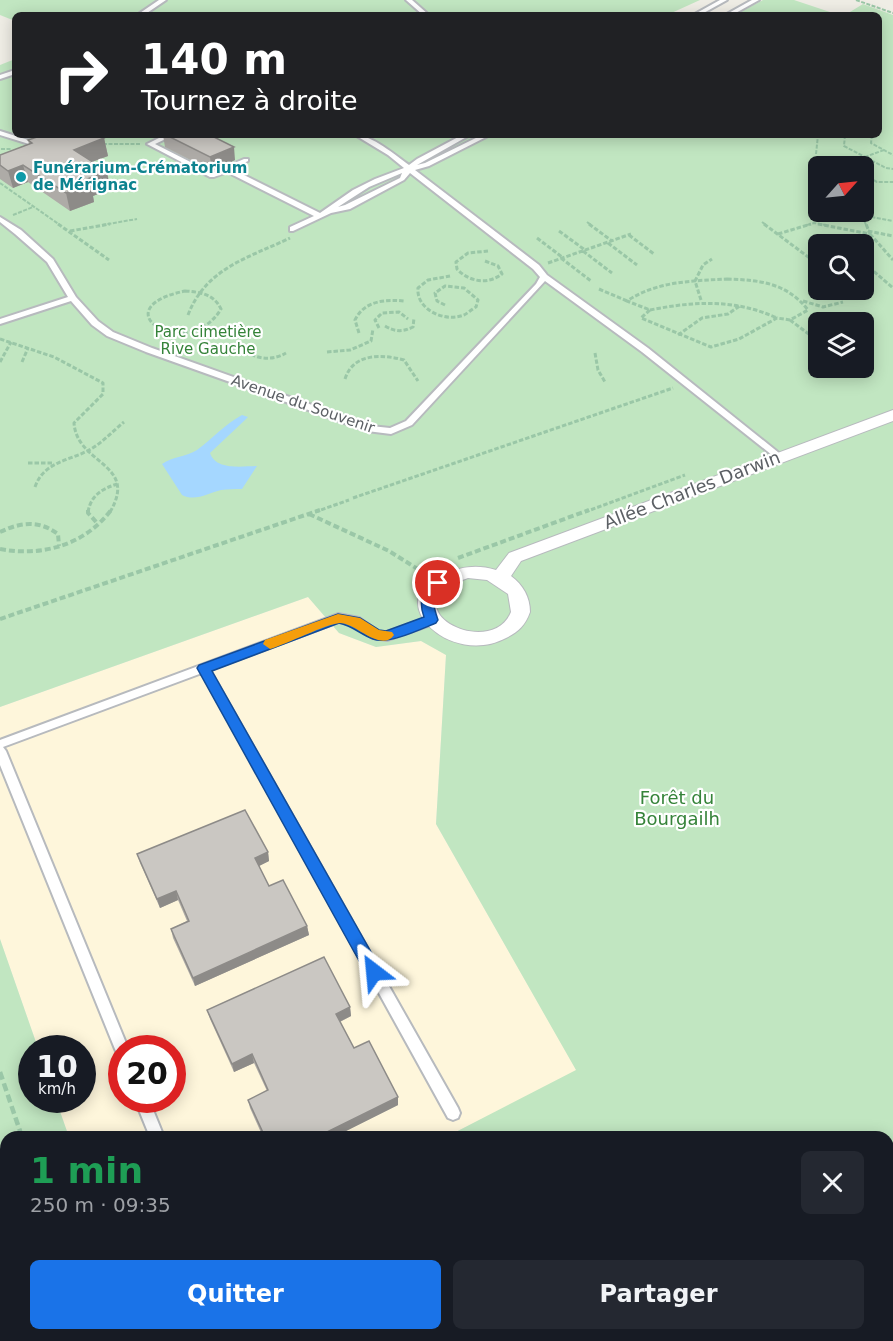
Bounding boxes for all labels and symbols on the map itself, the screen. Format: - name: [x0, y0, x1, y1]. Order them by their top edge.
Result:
- north arrow: [808, 156, 874, 222]
- place label: Funérarium-Crématorium de Mérignac: [33, 159, 247, 194]
- marker: Funérarium-Crématorium de Mérignac: [14, 170, 28, 184]
- park label: Parc cimetière Rive Gauche: [154, 323, 262, 358]
- street label: Avenue du Souvenir: [229, 371, 378, 437]
- street label: Allée Charles Darwin: [601, 446, 783, 533]
- pin: [412, 557, 463, 608]
- park label: Forêt du Bourgailh: [634, 787, 720, 829]
- position arrow: [342, 940, 406, 1004]
- speed limit sign: 20: [108, 1035, 186, 1113]

